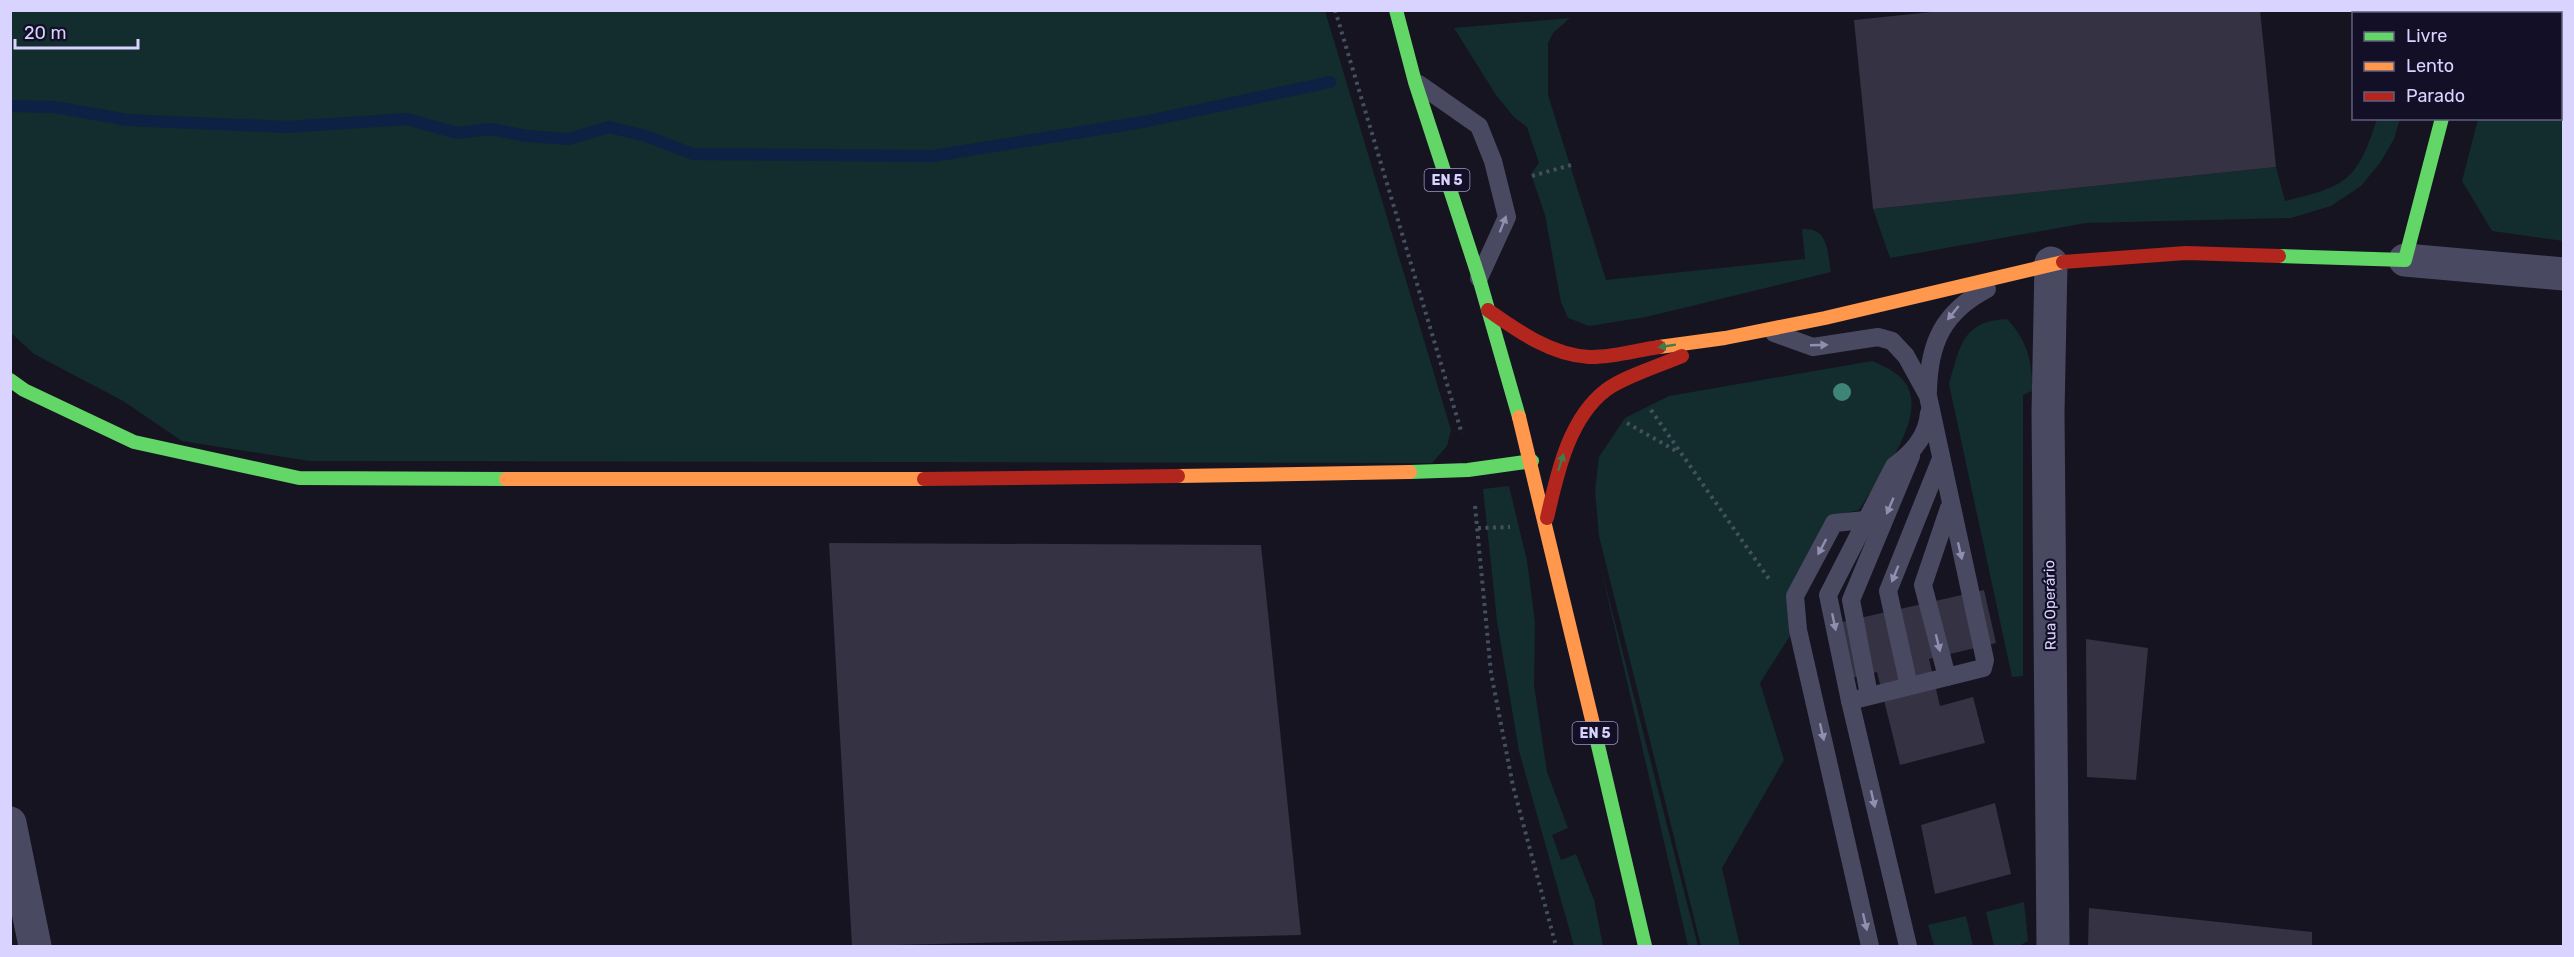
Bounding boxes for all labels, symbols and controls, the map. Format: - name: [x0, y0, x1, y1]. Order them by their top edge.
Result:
- scale bar: [15, 12, 138, 50]
- legend: [2352, 12, 2562, 120]
- text: 20 m: [24, 22, 66, 44]
- text: Livre: [2406, 25, 2447, 47]
- text: Lento: [2406, 55, 2454, 77]
- text: Parado: [2406, 85, 2465, 107]
- road number: EN 5: [1424, 169, 1470, 191]
- one-way arrow: [1498, 215, 1508, 233]
- one-way arrow: [1947, 305, 1960, 321]
- one-way arrow: [1810, 340, 1829, 349]
- one-way arrow: [1657, 342, 1676, 351]
- one-way arrow: [1557, 453, 1567, 471]
- one-way arrow: [1885, 498, 1895, 516]
- one-way arrow: [1817, 538, 1827, 555]
- one-way arrow: [1956, 542, 1965, 561]
- street label: Rua Operário: [2040, 560, 2060, 650]
- one-way arrow: [1889, 565, 1899, 583]
- one-way arrow: [1830, 613, 1839, 632]
- one-way arrow: [1934, 634, 1943, 652]
- road number: EN 5: [1572, 722, 1618, 744]
- one-way arrow: [1817, 723, 1827, 741]
- one-way arrow: [1869, 790, 1878, 809]
- one-way arrow: [1861, 913, 1870, 932]

